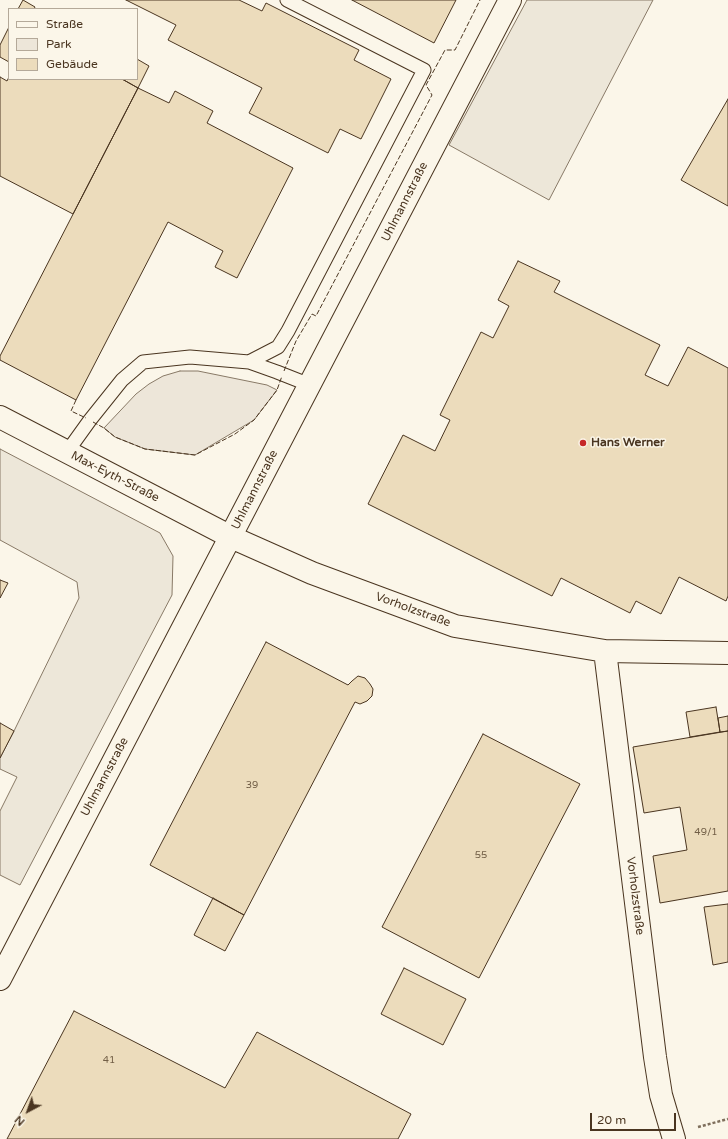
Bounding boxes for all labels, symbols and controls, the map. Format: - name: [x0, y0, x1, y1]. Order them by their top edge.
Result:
- legend: [8, 8, 138, 80]
- text: Straße: [46, 17, 83, 31]
- text: Park: [46, 37, 72, 51]
- text: Gebäude: [46, 57, 98, 71]
- street label: Uhlmannstraße: [379, 160, 431, 244]
- place label: Hans Werner: [591, 436, 665, 450]
- marker: Hans Werner: [578, 438, 588, 448]
- street label: Max-Eyth-Straße: [68, 448, 162, 506]
- street label: Uhlmannstraße: [229, 448, 281, 532]
- street label: Vorholzstraße: [373, 590, 453, 630]
- street label: Uhlmannstraße: [78, 735, 132, 819]
- house number: 39: [246, 779, 258, 791]
- house number: 49/1: [694, 826, 718, 838]
- house number: 55: [475, 849, 487, 861]
- street label: Vorholzstraße: [623, 856, 647, 936]
- house number: 41: [103, 1054, 115, 1066]
- north arrow: [8, 1091, 48, 1131]
- scale bar: [592, 1105, 678, 1131]
- text: N: [12, 1113, 27, 1128]
- text: 20 m: [597, 1113, 626, 1127]

